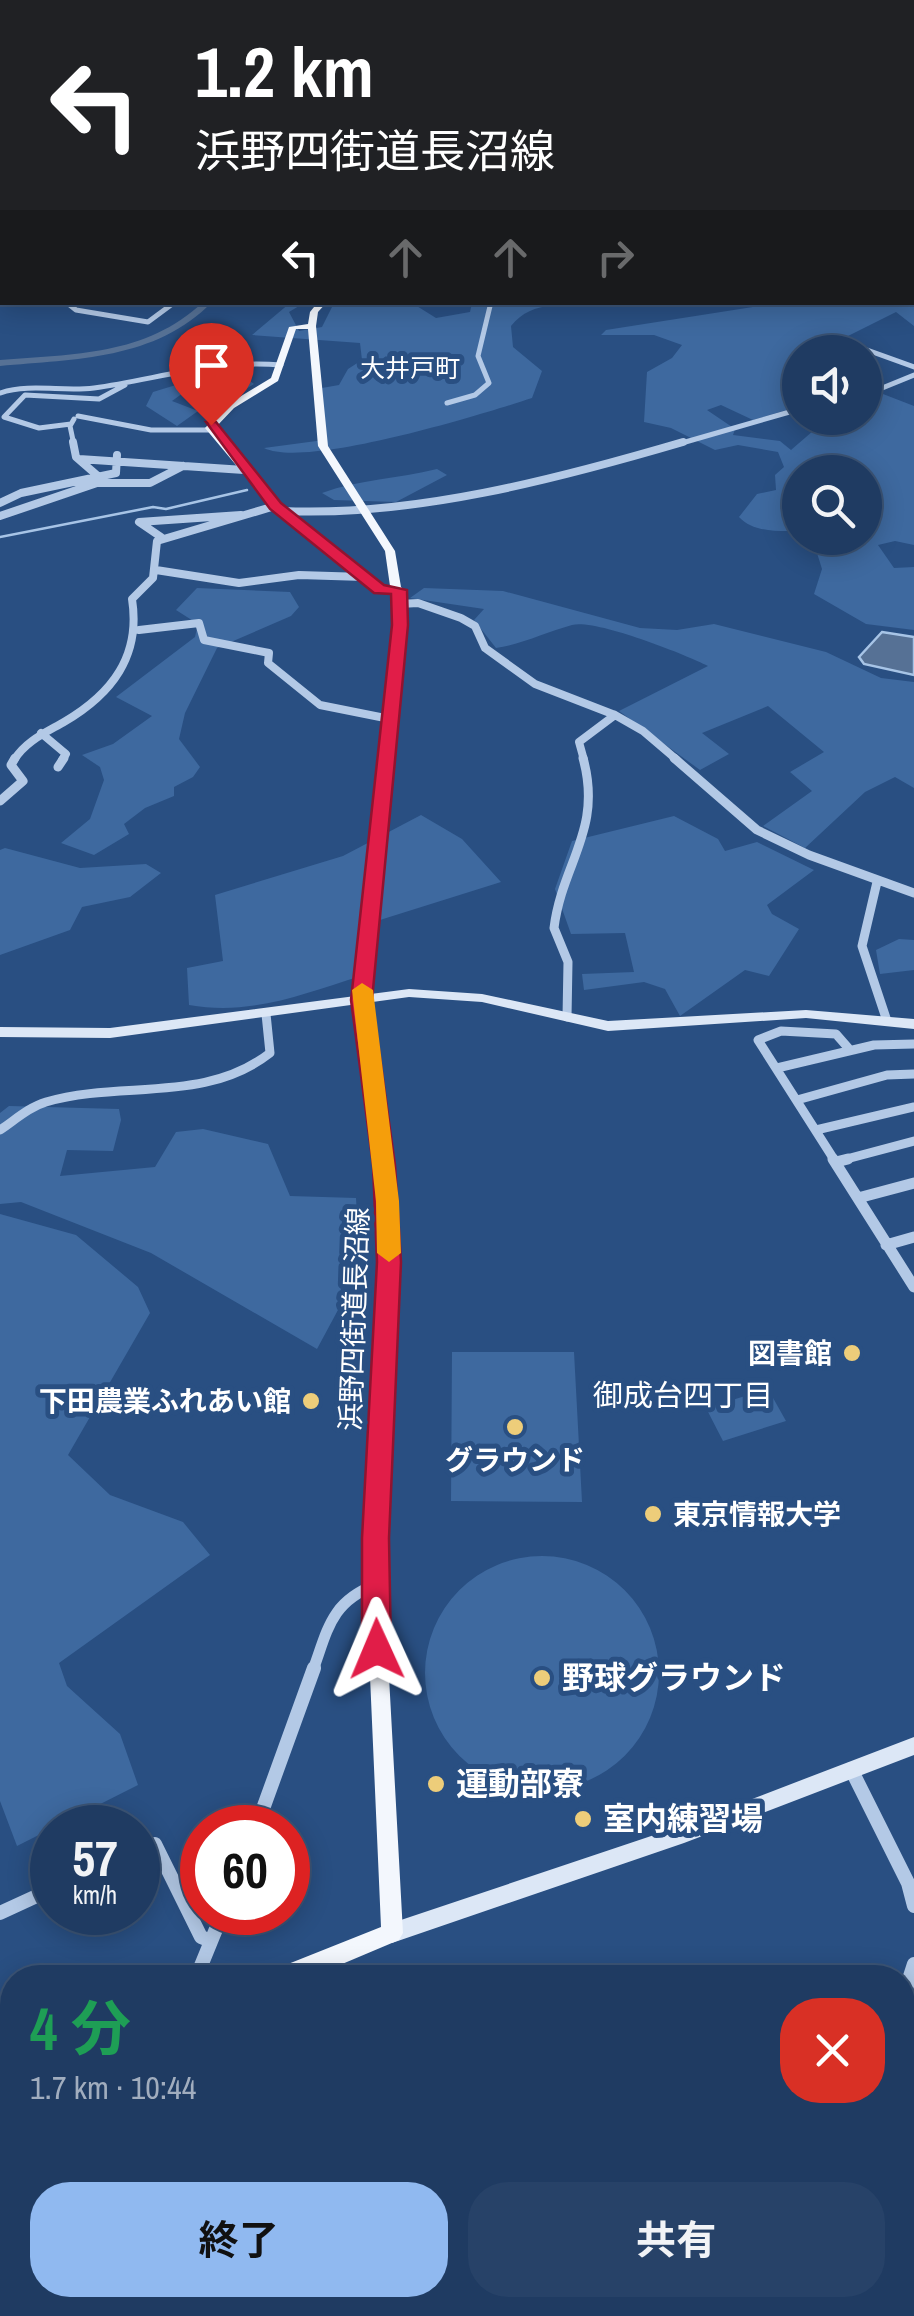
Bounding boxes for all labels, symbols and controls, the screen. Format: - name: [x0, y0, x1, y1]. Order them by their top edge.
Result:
- text: 1.2 km: [195, 25, 374, 119]
- icon: left: [30, 40, 160, 170]
- text: 浜野四街道長沼線: [195, 120, 555, 181]
- icon: left: [273, 230, 328, 285]
- icon: ahead: [378, 230, 433, 285]
- icon: ahead: [483, 230, 538, 285]
- icon: right: [588, 230, 643, 285]
- pin: [169, 323, 254, 426]
- map controls: [782, 335, 882, 555]
- button: sound: [782, 335, 882, 435]
- icon: arrive: [184, 338, 239, 393]
- district label: 大井戸町: [360, 351, 460, 385]
- button: search: [782, 455, 882, 555]
- street label: 浜野四街道長沼線: [331, 1206, 377, 1432]
- place label: 図書館: [748, 1334, 832, 1372]
- marker: 図書館: [841, 1342, 863, 1364]
- district label: 御成台四丁目: [593, 1375, 773, 1415]
- place label: 下田農業ふれあい館: [39, 1382, 291, 1420]
- marker: 下田農業ふれあい館: [300, 1390, 322, 1412]
- marker: グラウンド: [504, 1416, 526, 1438]
- place label: グラウンド: [445, 1441, 585, 1479]
- place label: 東京情報大学: [673, 1495, 841, 1533]
- marker: 東京情報大学: [642, 1503, 664, 1525]
- position arrow: [325, 1597, 429, 1701]
- place label: 野球グラウンド: [562, 1656, 786, 1699]
- marker: 野球グラウンド: [531, 1667, 553, 1689]
- place label: 運動部寮: [456, 1762, 584, 1805]
- marker: 運動部寮: [425, 1773, 447, 1795]
- place label: 室内練習場: [603, 1797, 763, 1840]
- speed limit sign: 60: [180, 1805, 310, 1935]
- marker: 室内練習場: [572, 1808, 594, 1830]
- text: 57: [72, 1824, 118, 1892]
- text: km/h: [73, 1878, 117, 1912]
- text: 4 分: [30, 1988, 131, 2069]
- button: close: [780, 1998, 885, 2103]
- text: 1.7 km · 10:44: [30, 2066, 196, 2109]
- button: 終了: [30, 2182, 448, 2297]
- button: 共有: [468, 2182, 885, 2297]

